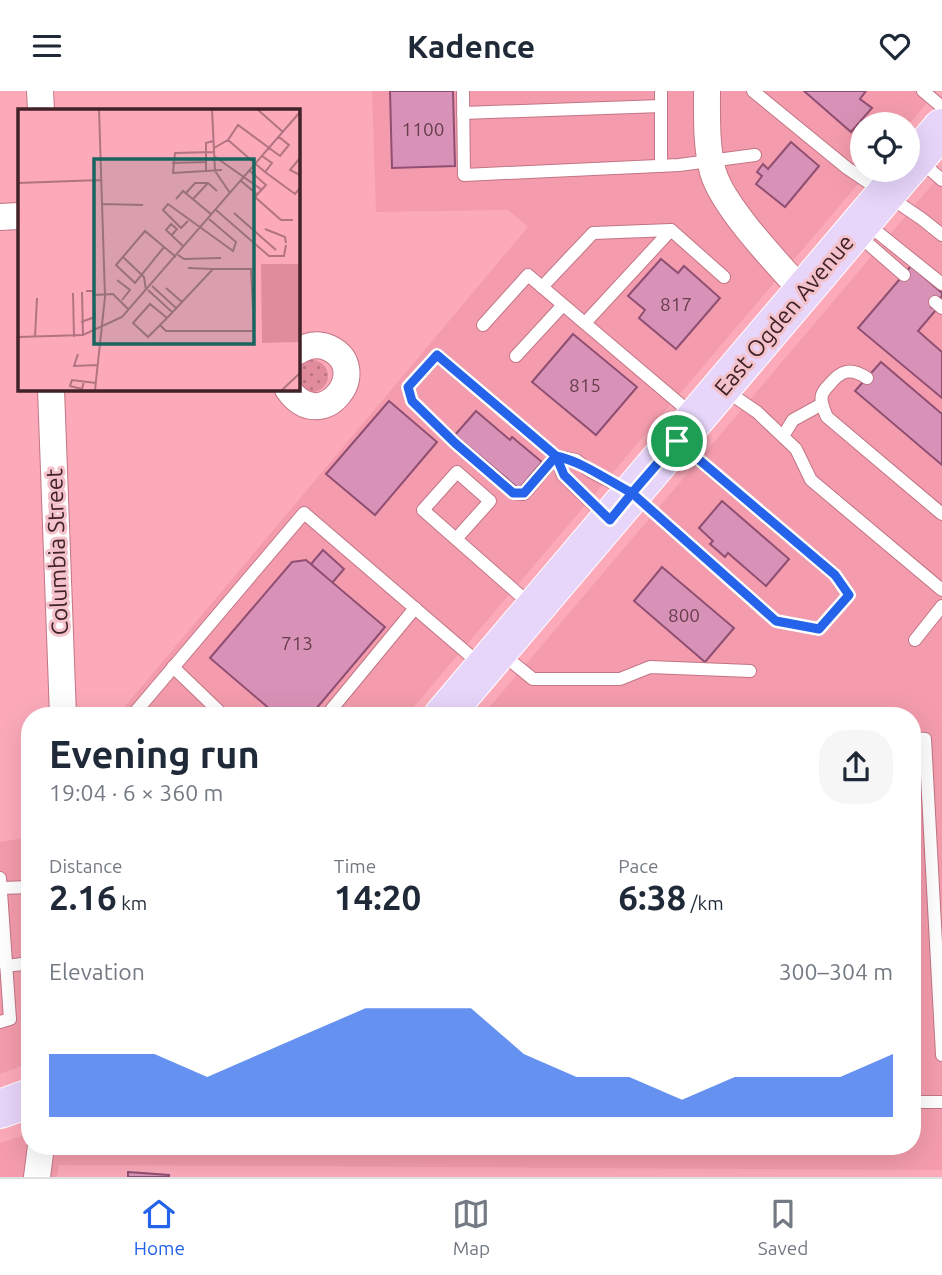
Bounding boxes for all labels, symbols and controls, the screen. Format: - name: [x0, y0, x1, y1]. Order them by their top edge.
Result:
- icon: menu: [28, 27, 66, 65]
- icon: heart: [876, 27, 914, 65]
- text: Kadence: [407, 28, 535, 64]
- inset map: [18, 109, 299, 390]
- map controls: [850, 112, 920, 182]
- button: locate: [850, 112, 920, 182]
- house number: 1100: [402, 118, 444, 140]
- street label: East Ogden Avenue: [709, 229, 858, 400]
- house number: 817: [660, 293, 692, 315]
- house number: 815: [569, 374, 601, 396]
- pin: [647, 411, 707, 471]
- icon: arrive: [658, 422, 696, 460]
- street label: Columbia Street: [41, 468, 72, 636]
- house number: 800: [668, 604, 700, 626]
- house number: 713: [281, 632, 313, 654]
- button: share: [819, 730, 893, 804]
- text: Evening run: [49, 733, 260, 775]
- text: 19:04 · 6 × 360 m: [49, 780, 223, 805]
- text: Distance: [49, 855, 123, 877]
- text: Time: [334, 855, 376, 877]
- text: Pace: [618, 855, 659, 877]
- text: 2.16: [49, 877, 117, 917]
- text: 14:20: [334, 877, 421, 917]
- text: 6:38: [618, 877, 686, 917]
- text: km: [117, 892, 147, 914]
- text: /km: [686, 892, 724, 914]
- text: Elevation: [49, 959, 145, 984]
- text: 300–304 m: [779, 959, 893, 984]
- tab: Home: [134, 1195, 185, 1259]
- tab: Map: [452, 1195, 490, 1259]
- tab: Saved: [758, 1195, 808, 1259]

